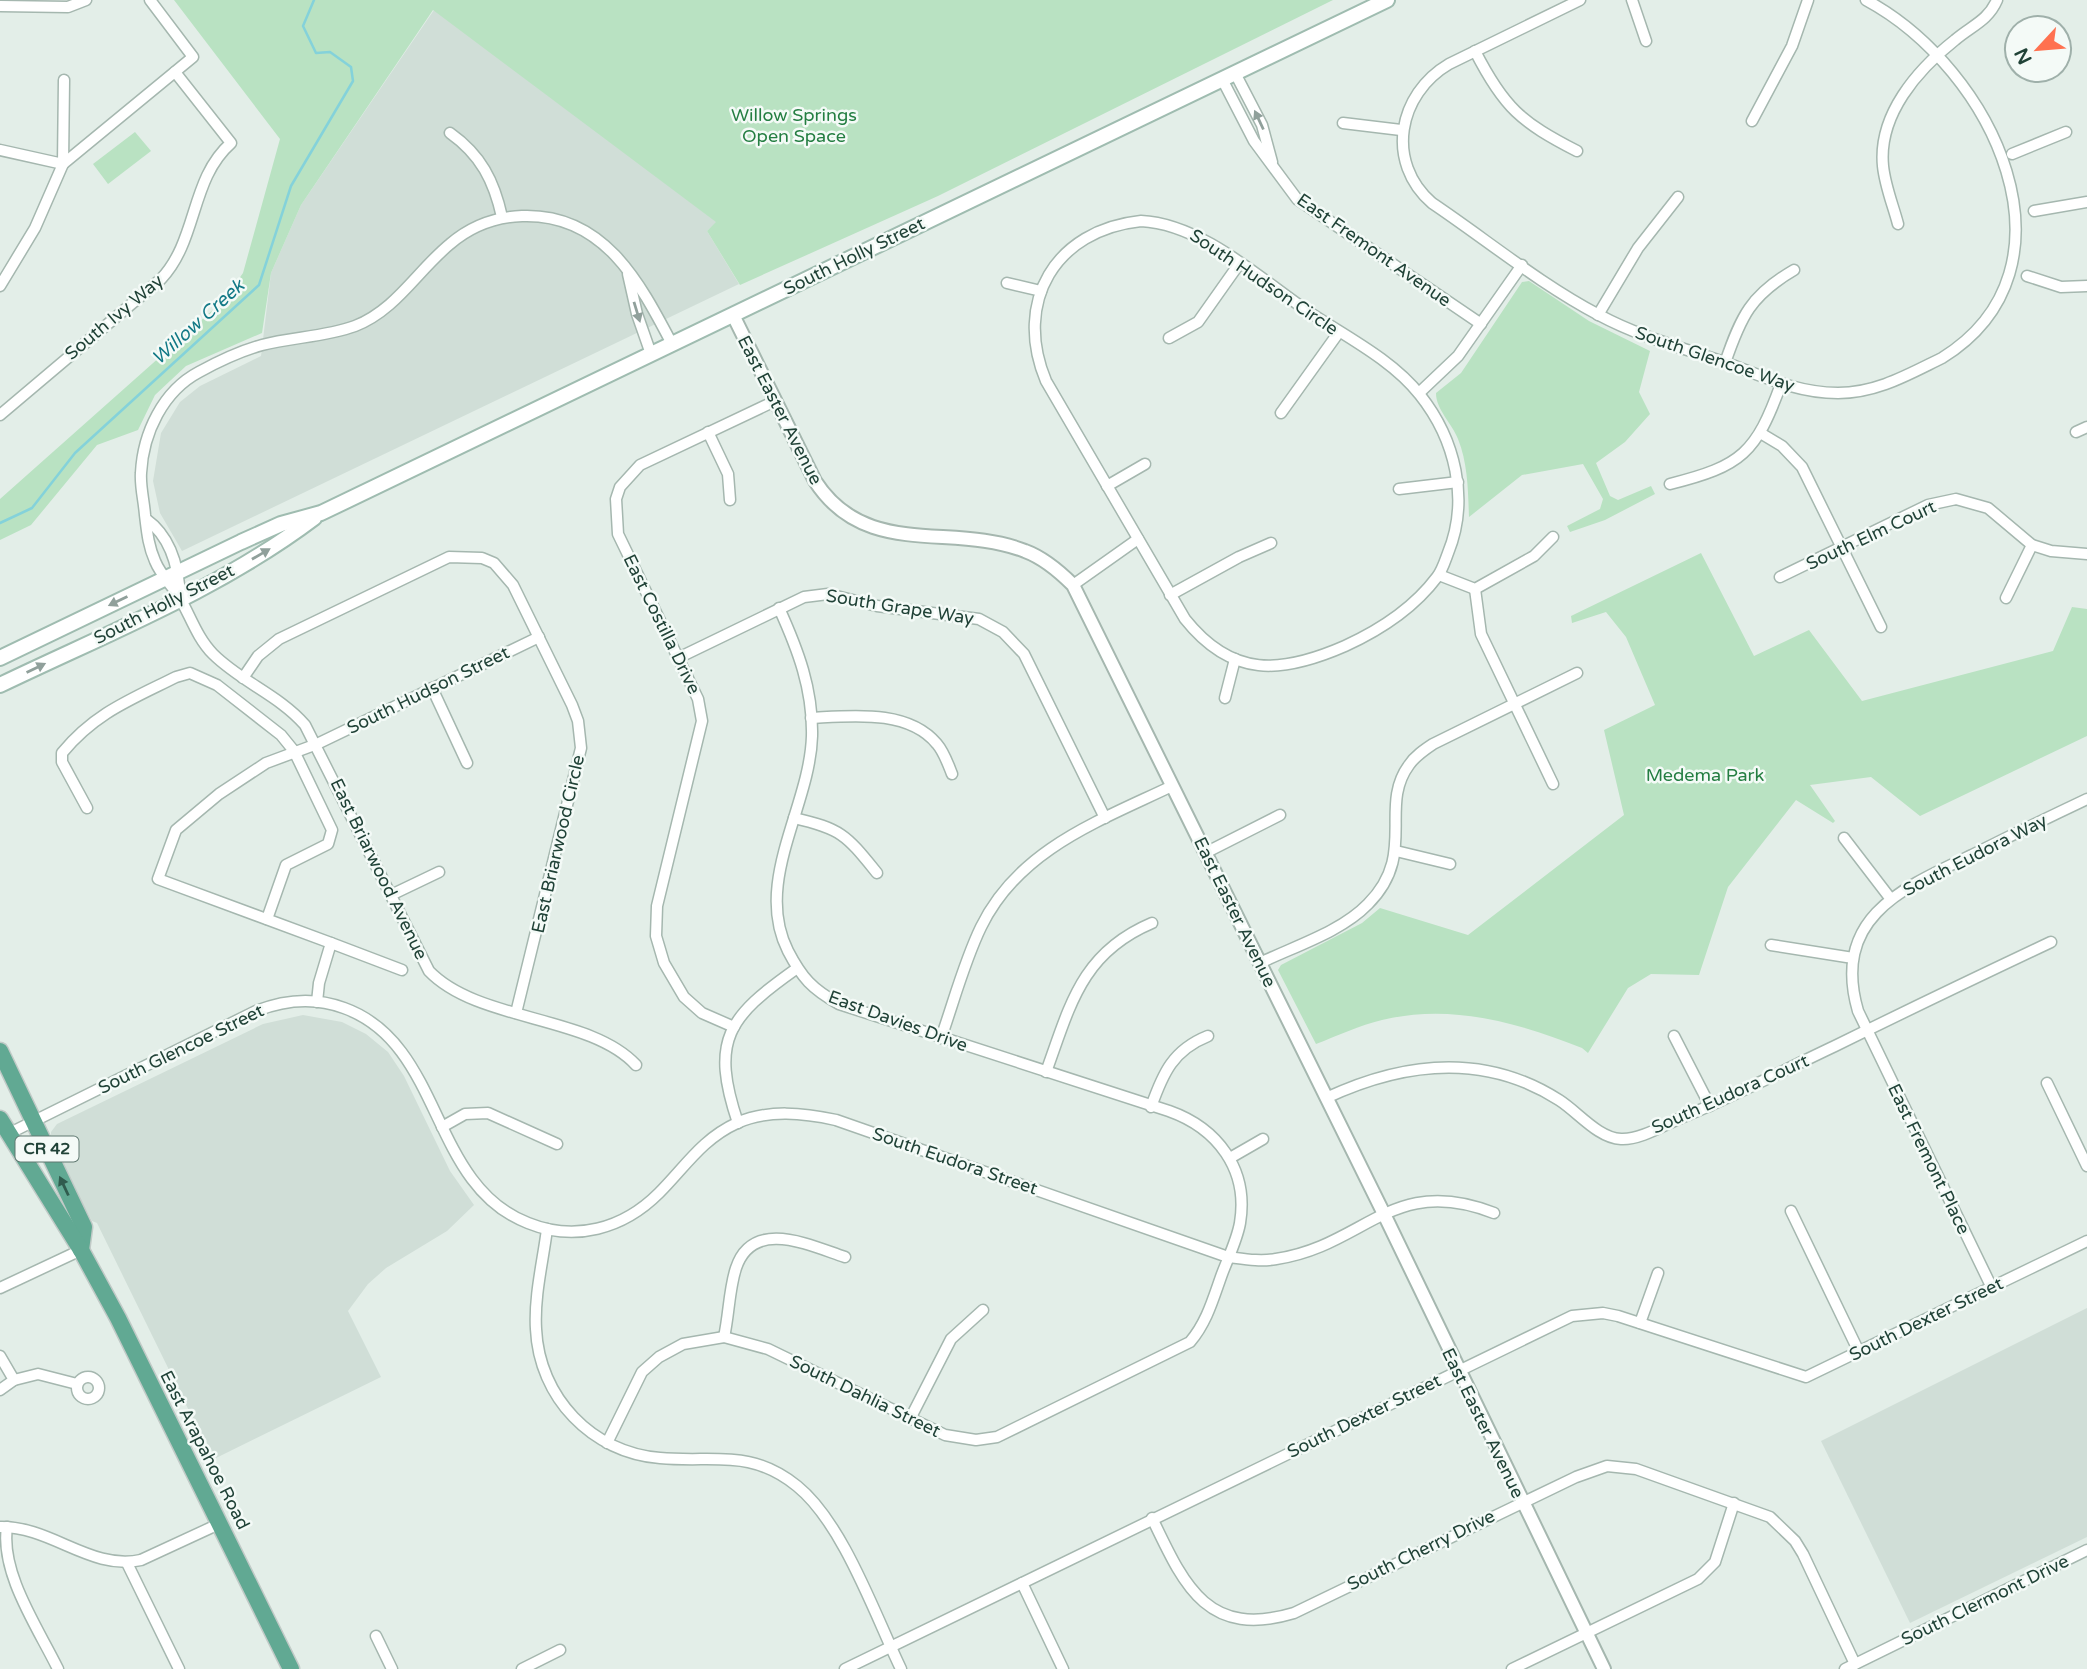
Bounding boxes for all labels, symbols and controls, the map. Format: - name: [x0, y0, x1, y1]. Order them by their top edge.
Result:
- north arrow: [2003, 14, 2073, 84]
- text: N: [2010, 44, 2037, 68]
- park label: Willow Springs Open Space: [731, 104, 857, 147]
- one-way arrow: [1253, 110, 1265, 130]
- street label: East Fremont Avenue: [1293, 188, 1455, 312]
- street label: South Holly Street: [780, 212, 928, 300]
- street label: South Hudson Circle: [1186, 224, 1342, 340]
- street label: South Ivy Way: [60, 269, 168, 364]
- water label: Willow Creek: [147, 274, 250, 369]
- one-way arrow: [633, 302, 643, 323]
- street label: South Glencoe Way: [1632, 321, 1798, 397]
- street label: East Easter Avenue: [733, 332, 827, 488]
- street label: South Elm Court: [1803, 495, 1939, 575]
- one-way arrow: [252, 548, 271, 560]
- street label: East Costilla Drive: [619, 551, 705, 697]
- street label: South Holly Street: [90, 559, 238, 649]
- street label: South Grape Way: [824, 584, 976, 630]
- one-way arrow: [108, 596, 128, 607]
- street label: South Hudson Street: [343, 641, 513, 739]
- one-way arrow: [26, 662, 46, 673]
- street label: East Briarwood Circle: [527, 753, 589, 935]
- park label: Medema Park: [1646, 764, 1765, 786]
- street label: East Briarwood Avenue: [326, 775, 432, 963]
- street label: South Eudora Way: [1899, 809, 2051, 901]
- street label: East Easter Avenue: [1189, 833, 1281, 991]
- street label: East Davies Drive: [825, 986, 971, 1056]
- street label: South Glencoe Street: [95, 999, 268, 1099]
- street label: South Eudora Court: [1648, 1049, 1812, 1139]
- street label: East Fremont Place: [1883, 1080, 1975, 1238]
- street label: South Eudora Street: [870, 1122, 1041, 1200]
- road number: CR 42: [16, 1136, 78, 1162]
- one-way arrow: [59, 1176, 70, 1196]
- street label: South Dexter Street: [1845, 1272, 2007, 1366]
- street label: East Easter Avenue: [1437, 1344, 1529, 1502]
- street label: South Dahlia Street: [786, 1350, 944, 1442]
- street label: East Arapahoe Road: [155, 1367, 255, 1533]
- street label: South Dexter Street: [1283, 1369, 1445, 1463]
- street label: South Cherry Drive: [1344, 1505, 1498, 1595]
- street label: South Clermont Drive: [1898, 1550, 2072, 1650]

